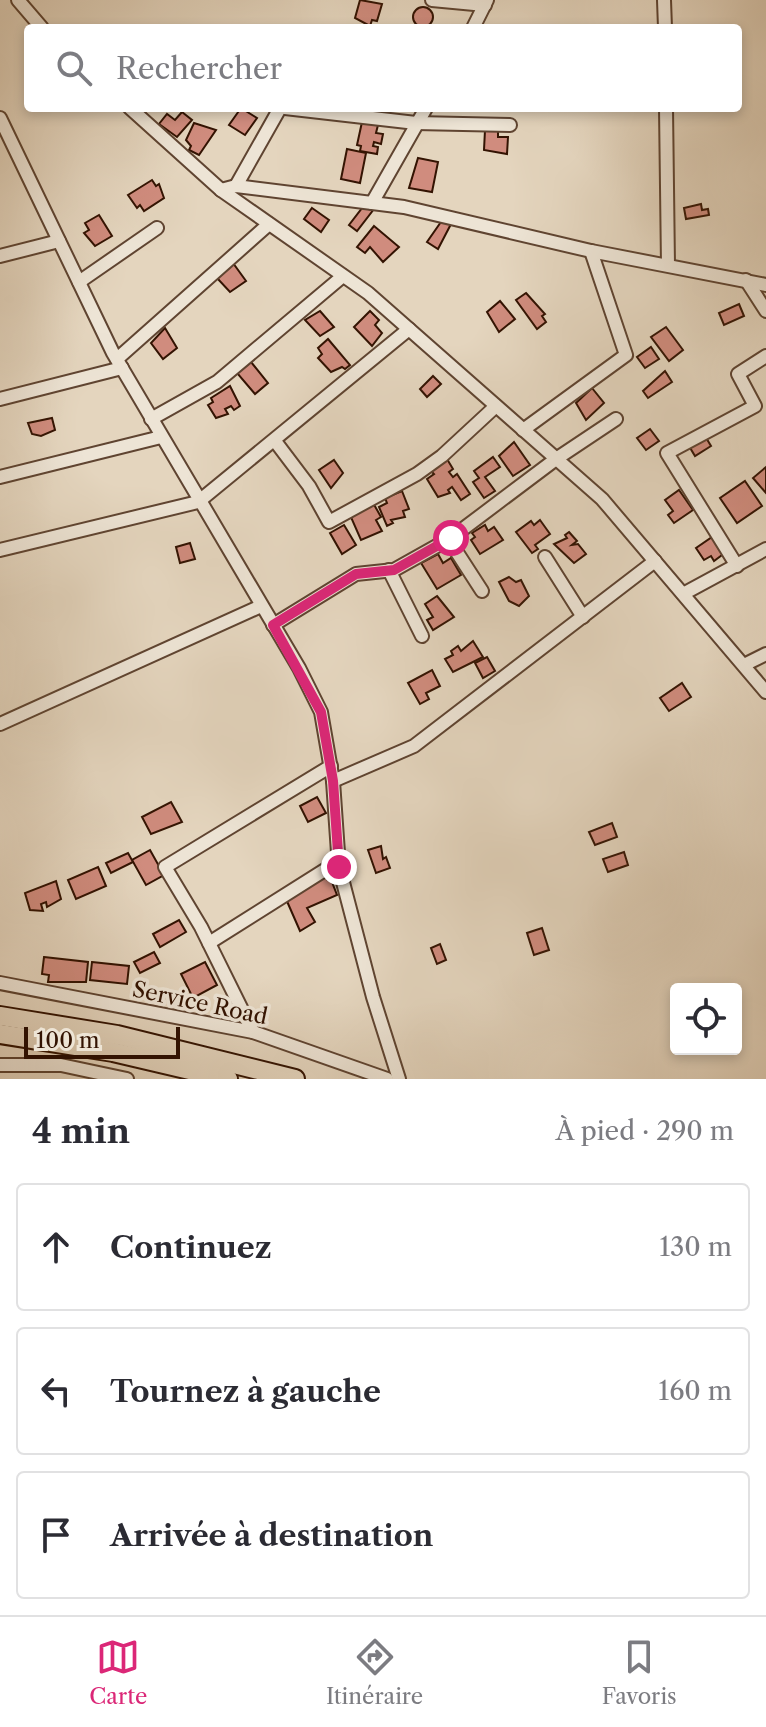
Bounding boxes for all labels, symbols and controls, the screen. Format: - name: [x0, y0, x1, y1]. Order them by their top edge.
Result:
- search box: [24, 24, 742, 112]
- icon: search: [52, 46, 96, 90]
- text: Rechercher: [116, 50, 282, 87]
- route start: [433, 520, 469, 556]
- route end: [321, 849, 357, 885]
- street label: Service Road: [130, 976, 270, 1030]
- map controls: [670, 983, 742, 1055]
- button: locate: [670, 983, 742, 1055]
- scale bar: [24, 1023, 180, 1059]
- text: 100 m: [36, 1027, 99, 1054]
- text: 4 min: [32, 1110, 130, 1152]
- text: À pied · 290 m: [555, 1115, 734, 1147]
- icon: ahead: [34, 1225, 78, 1269]
- text: Continuez: [110, 1229, 272, 1266]
- text: 130 m: [659, 1231, 732, 1263]
- icon: left: [34, 1369, 78, 1413]
- text: Tournez à gauche: [110, 1373, 381, 1410]
- text: 160 m: [658, 1375, 732, 1407]
- icon: arrive: [34, 1513, 78, 1557]
- text: Arrivée à destination: [110, 1517, 433, 1554]
- tab: Carte: [89, 1635, 147, 1710]
- tab: Itinéraire: [326, 1635, 423, 1710]
- tab: Favoris: [602, 1635, 677, 1710]

